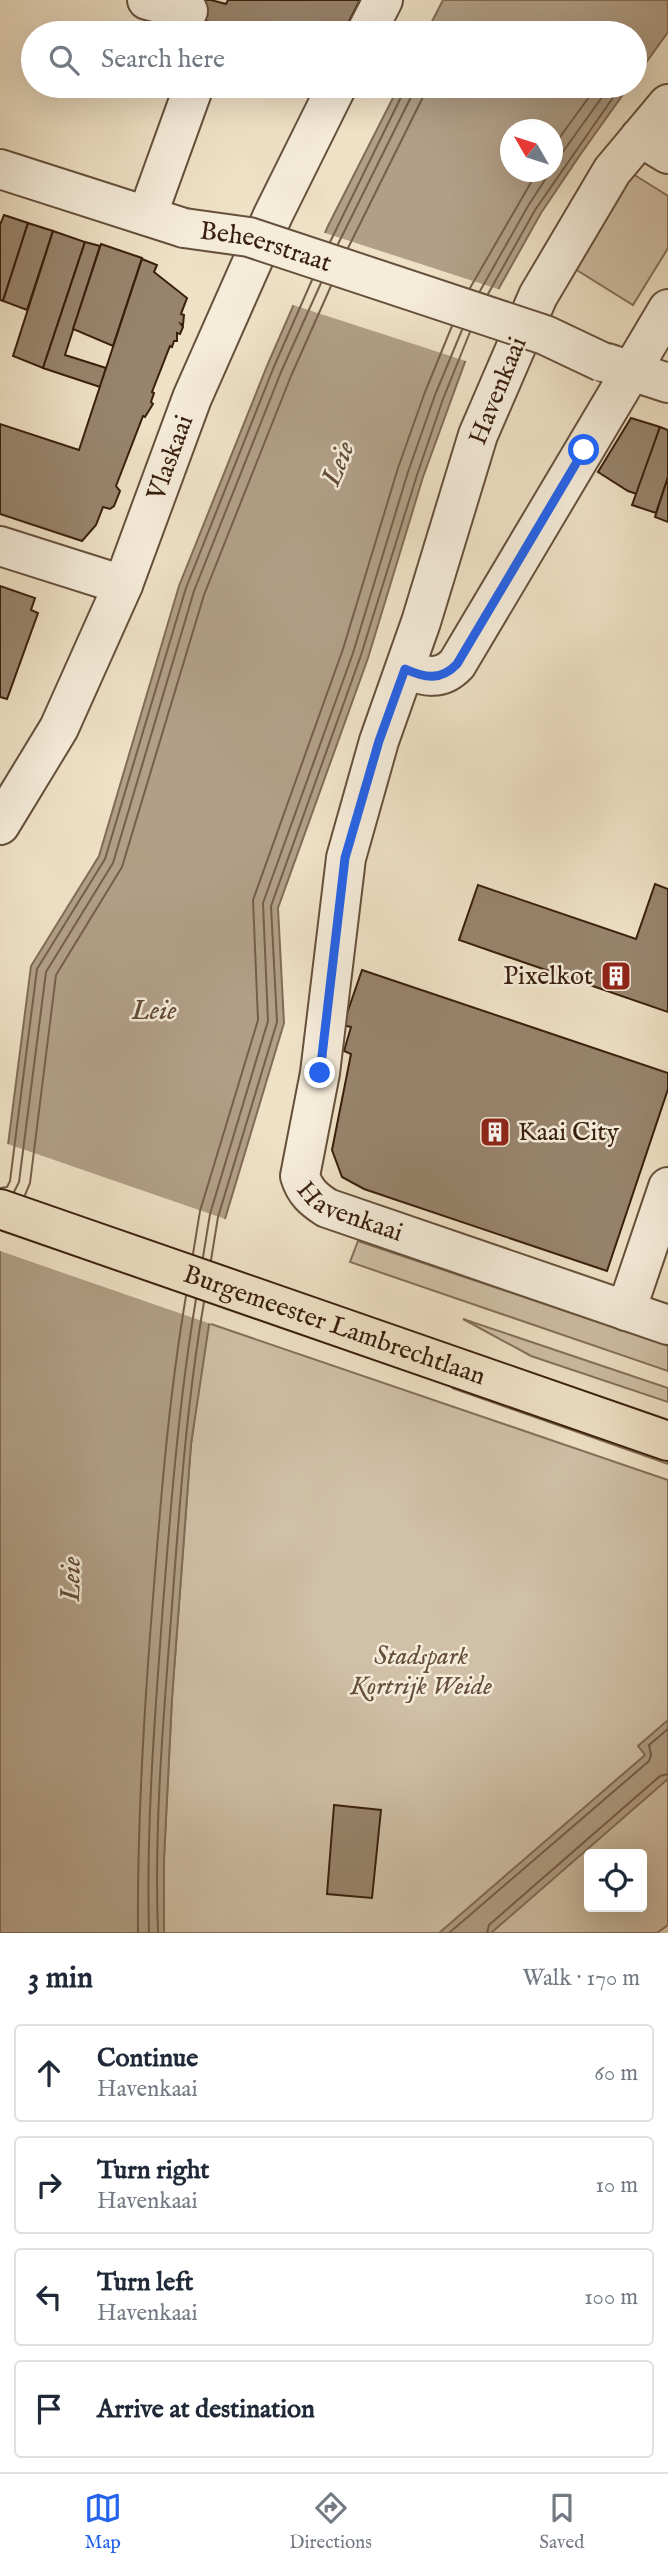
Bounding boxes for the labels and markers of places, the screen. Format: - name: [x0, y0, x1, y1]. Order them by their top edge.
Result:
- building icon: Pixelkot: [599, 959, 633, 993]
- place label: Pixelkot: [503, 960, 593, 993]
- building icon: Kaai City: [478, 1115, 512, 1149]
- place label: Kaai City: [518, 1116, 619, 1149]

